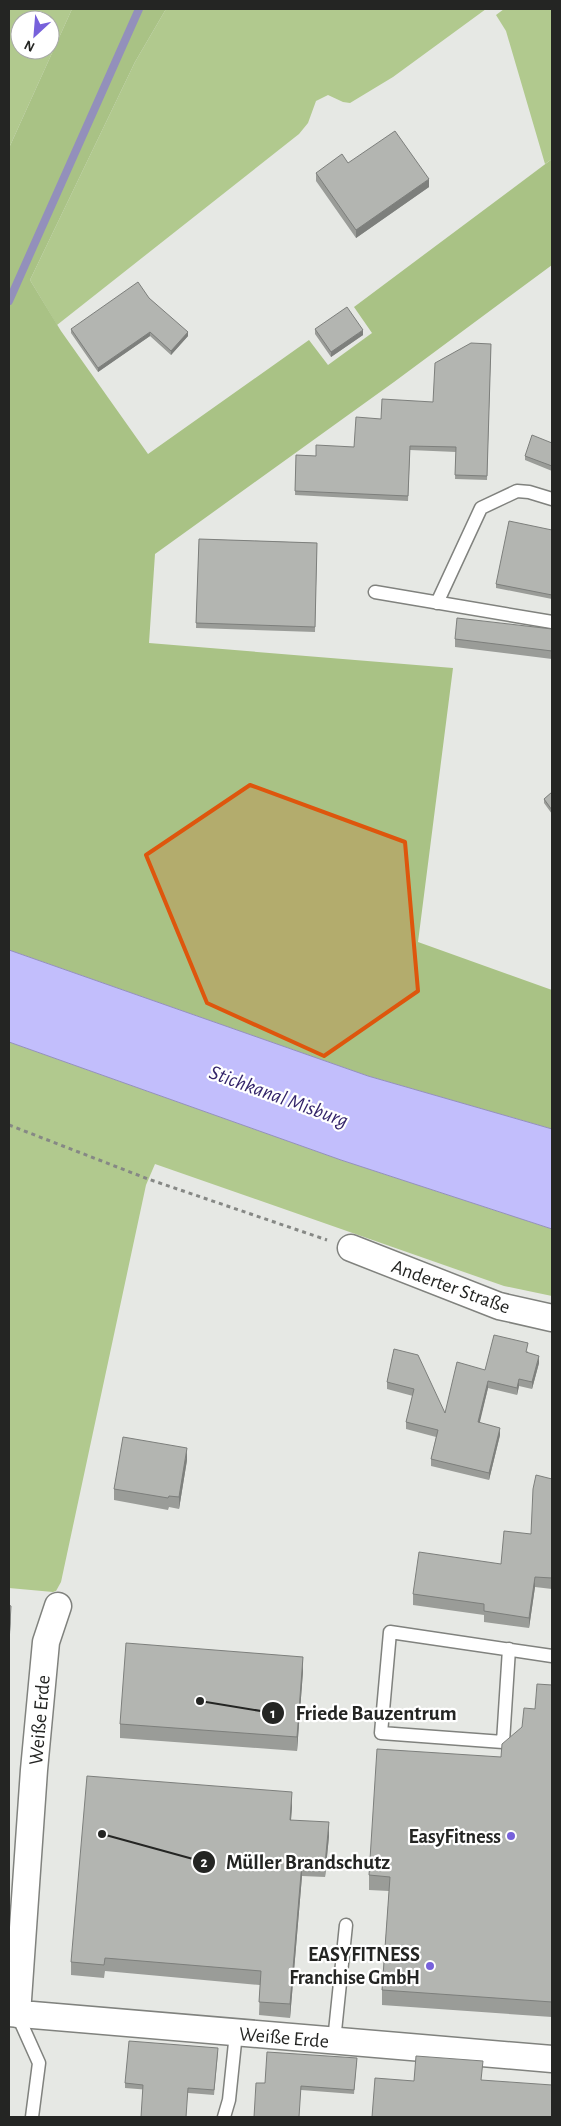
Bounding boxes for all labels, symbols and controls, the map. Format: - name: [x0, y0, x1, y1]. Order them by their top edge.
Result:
- north arrow: [10, 10, 60, 60]
- text: N: [22, 37, 37, 54]
- water label: Stichkanal Misburg: [207, 1062, 351, 1131]
- street label: Anderter Straße: [389, 1256, 513, 1318]
- street label: Weiße Erde: [26, 1674, 54, 1766]
- callout: Friede Bauzentrum: [261, 1695, 467, 1731]
- text: Friede Bauzentrum: [295, 1703, 457, 1724]
- text: 1: [270, 1706, 276, 1721]
- place label: EasyFitness: [409, 1827, 501, 1847]
- marker: EasyFitness: [505, 1830, 517, 1842]
- callout: Müller Brandschutz: [191, 1844, 401, 1880]
- text: Müller Brandschutz: [226, 1852, 390, 1873]
- text: 2: [200, 1855, 208, 1870]
- place label: EASYFITNESS Franchise GmbH: [289, 1945, 420, 1988]
- marker: EASYFITNESS Franchise GmbH: [424, 1960, 436, 1972]
- street label: Weiße Erde: [238, 2024, 330, 2052]

